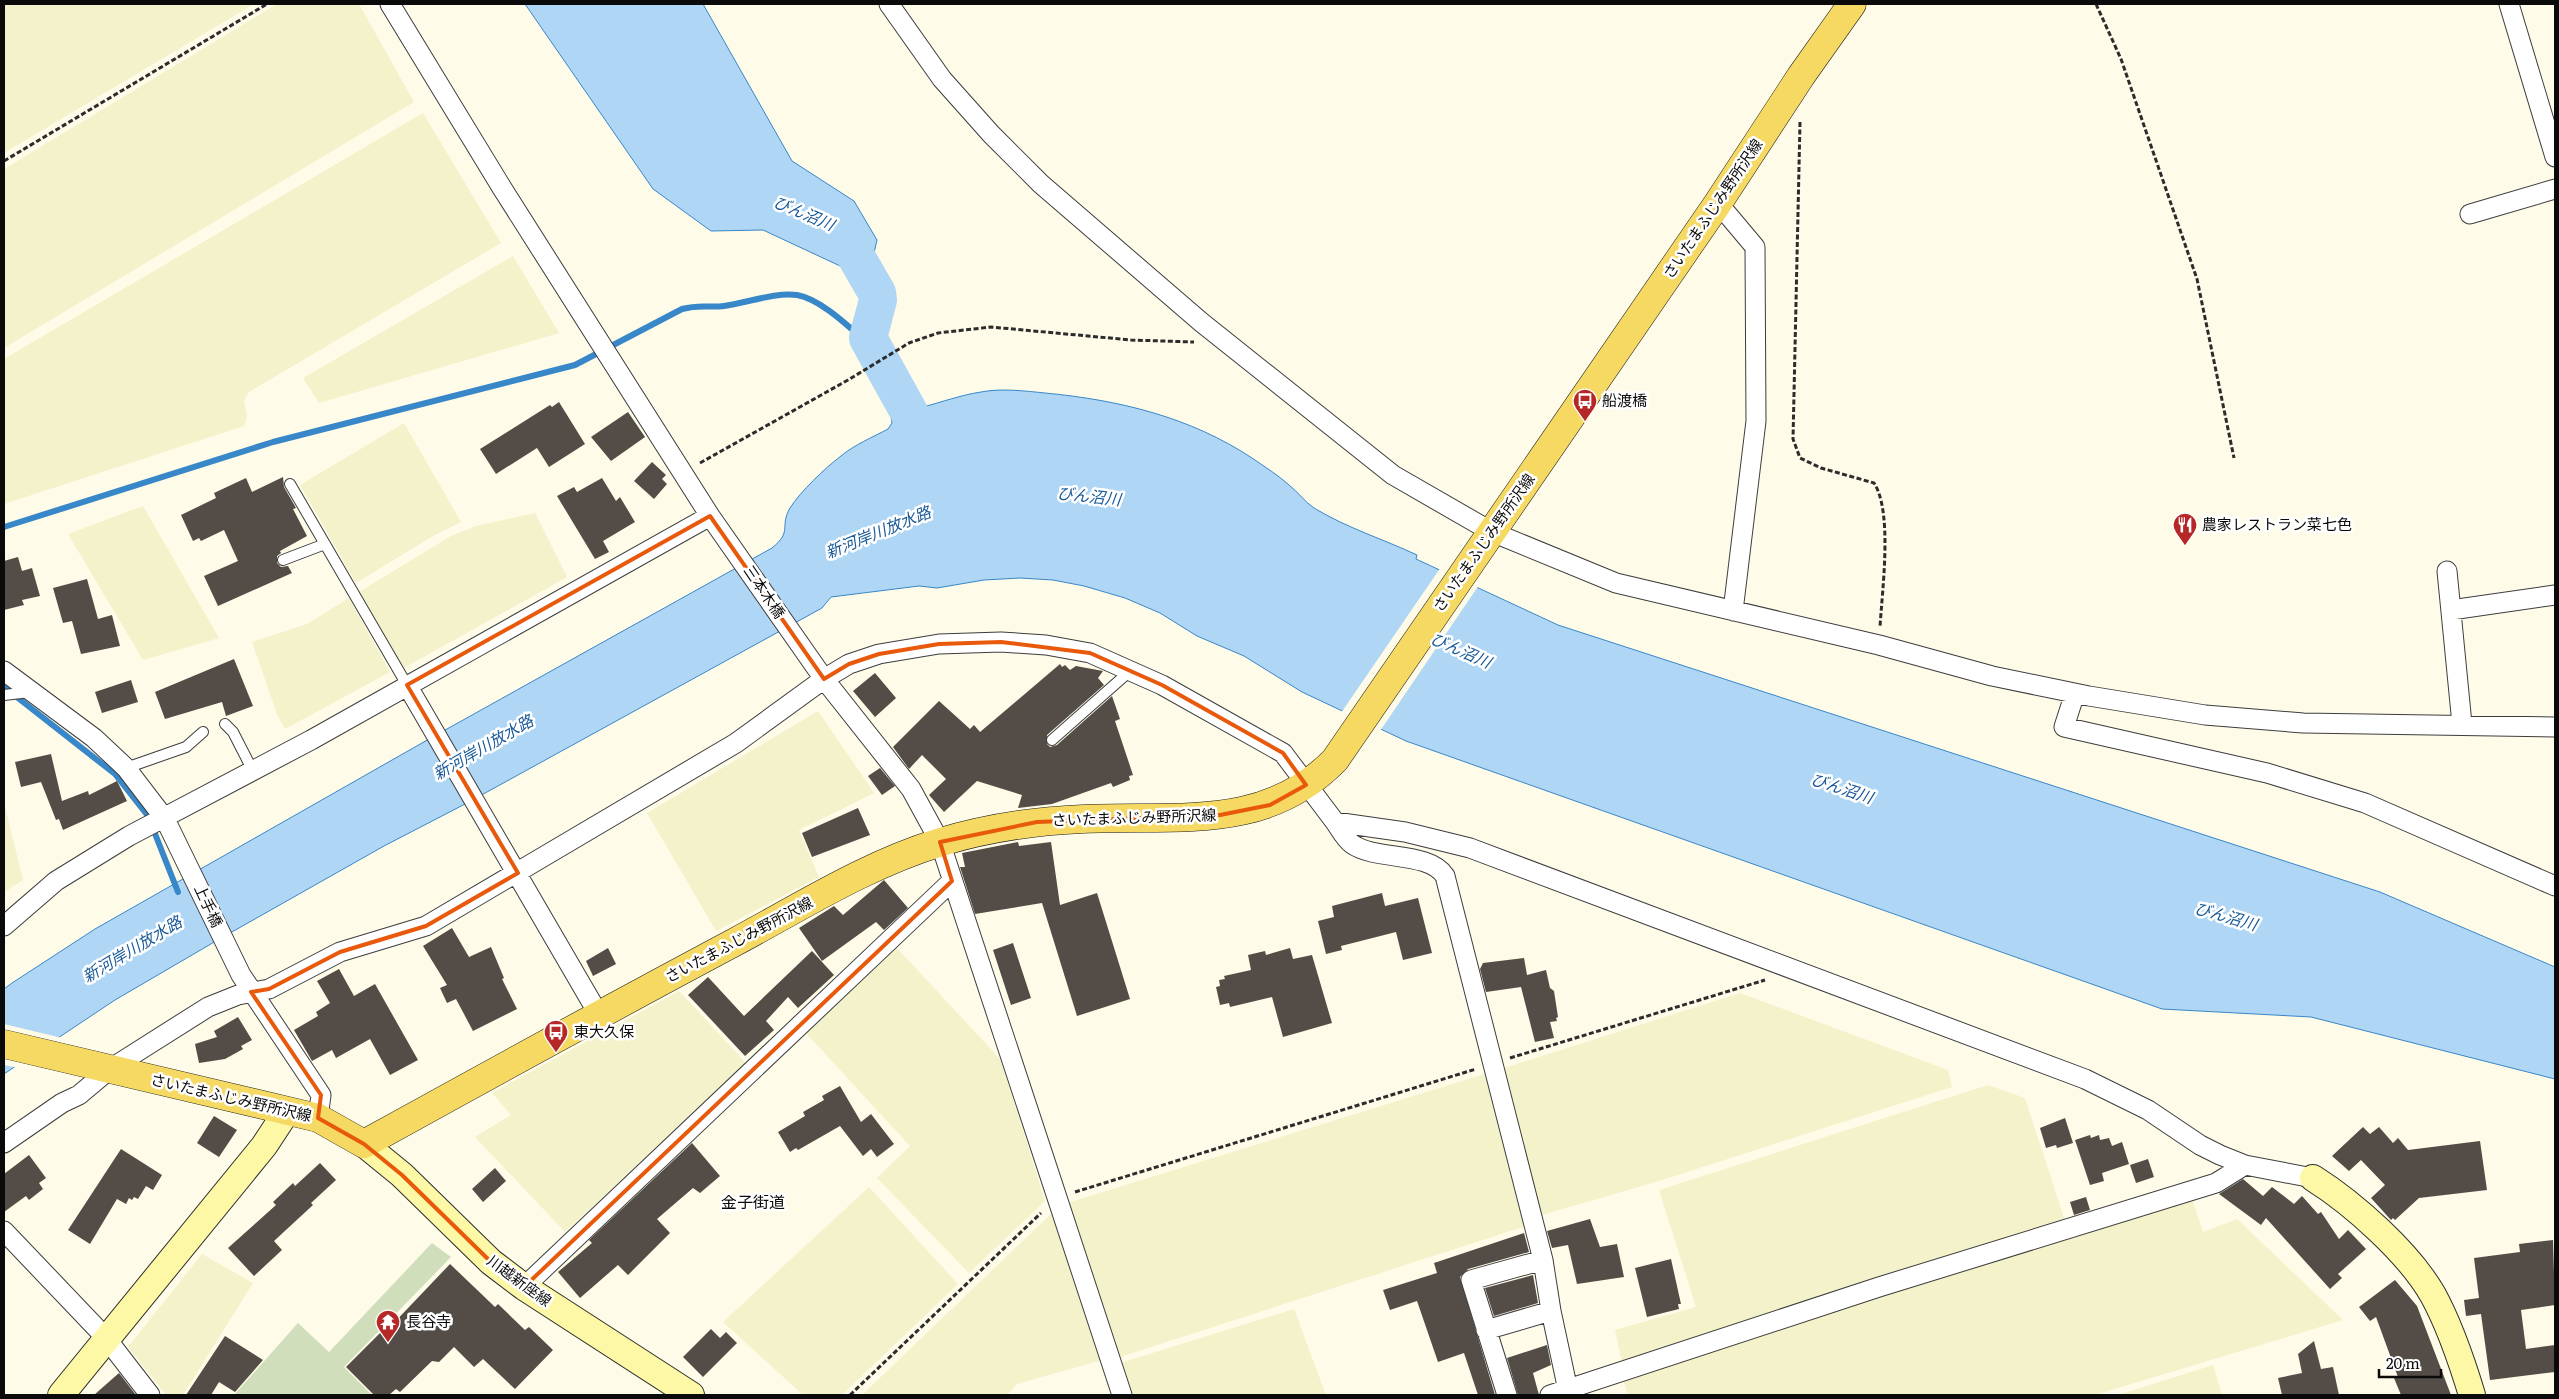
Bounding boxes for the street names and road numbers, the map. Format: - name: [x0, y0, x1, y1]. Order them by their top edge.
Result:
- street label: さいたまふじみ野所沢線: [1656, 134, 1767, 283]
- street label: さいたまふじみ野所沢線: [1426, 468, 1539, 616]
- street label: 三本木橋: [739, 560, 792, 622]
- street label: さいたまふじみ野所沢線: [1051, 802, 1217, 831]
- street label: 上手橋: [189, 880, 229, 931]
- street label: さいたまふじみ野所沢線: [660, 890, 816, 987]
- street label: さいたまふじみ野所沢線: [149, 1067, 314, 1126]
- street label: 川越新座線: [483, 1248, 557, 1311]

